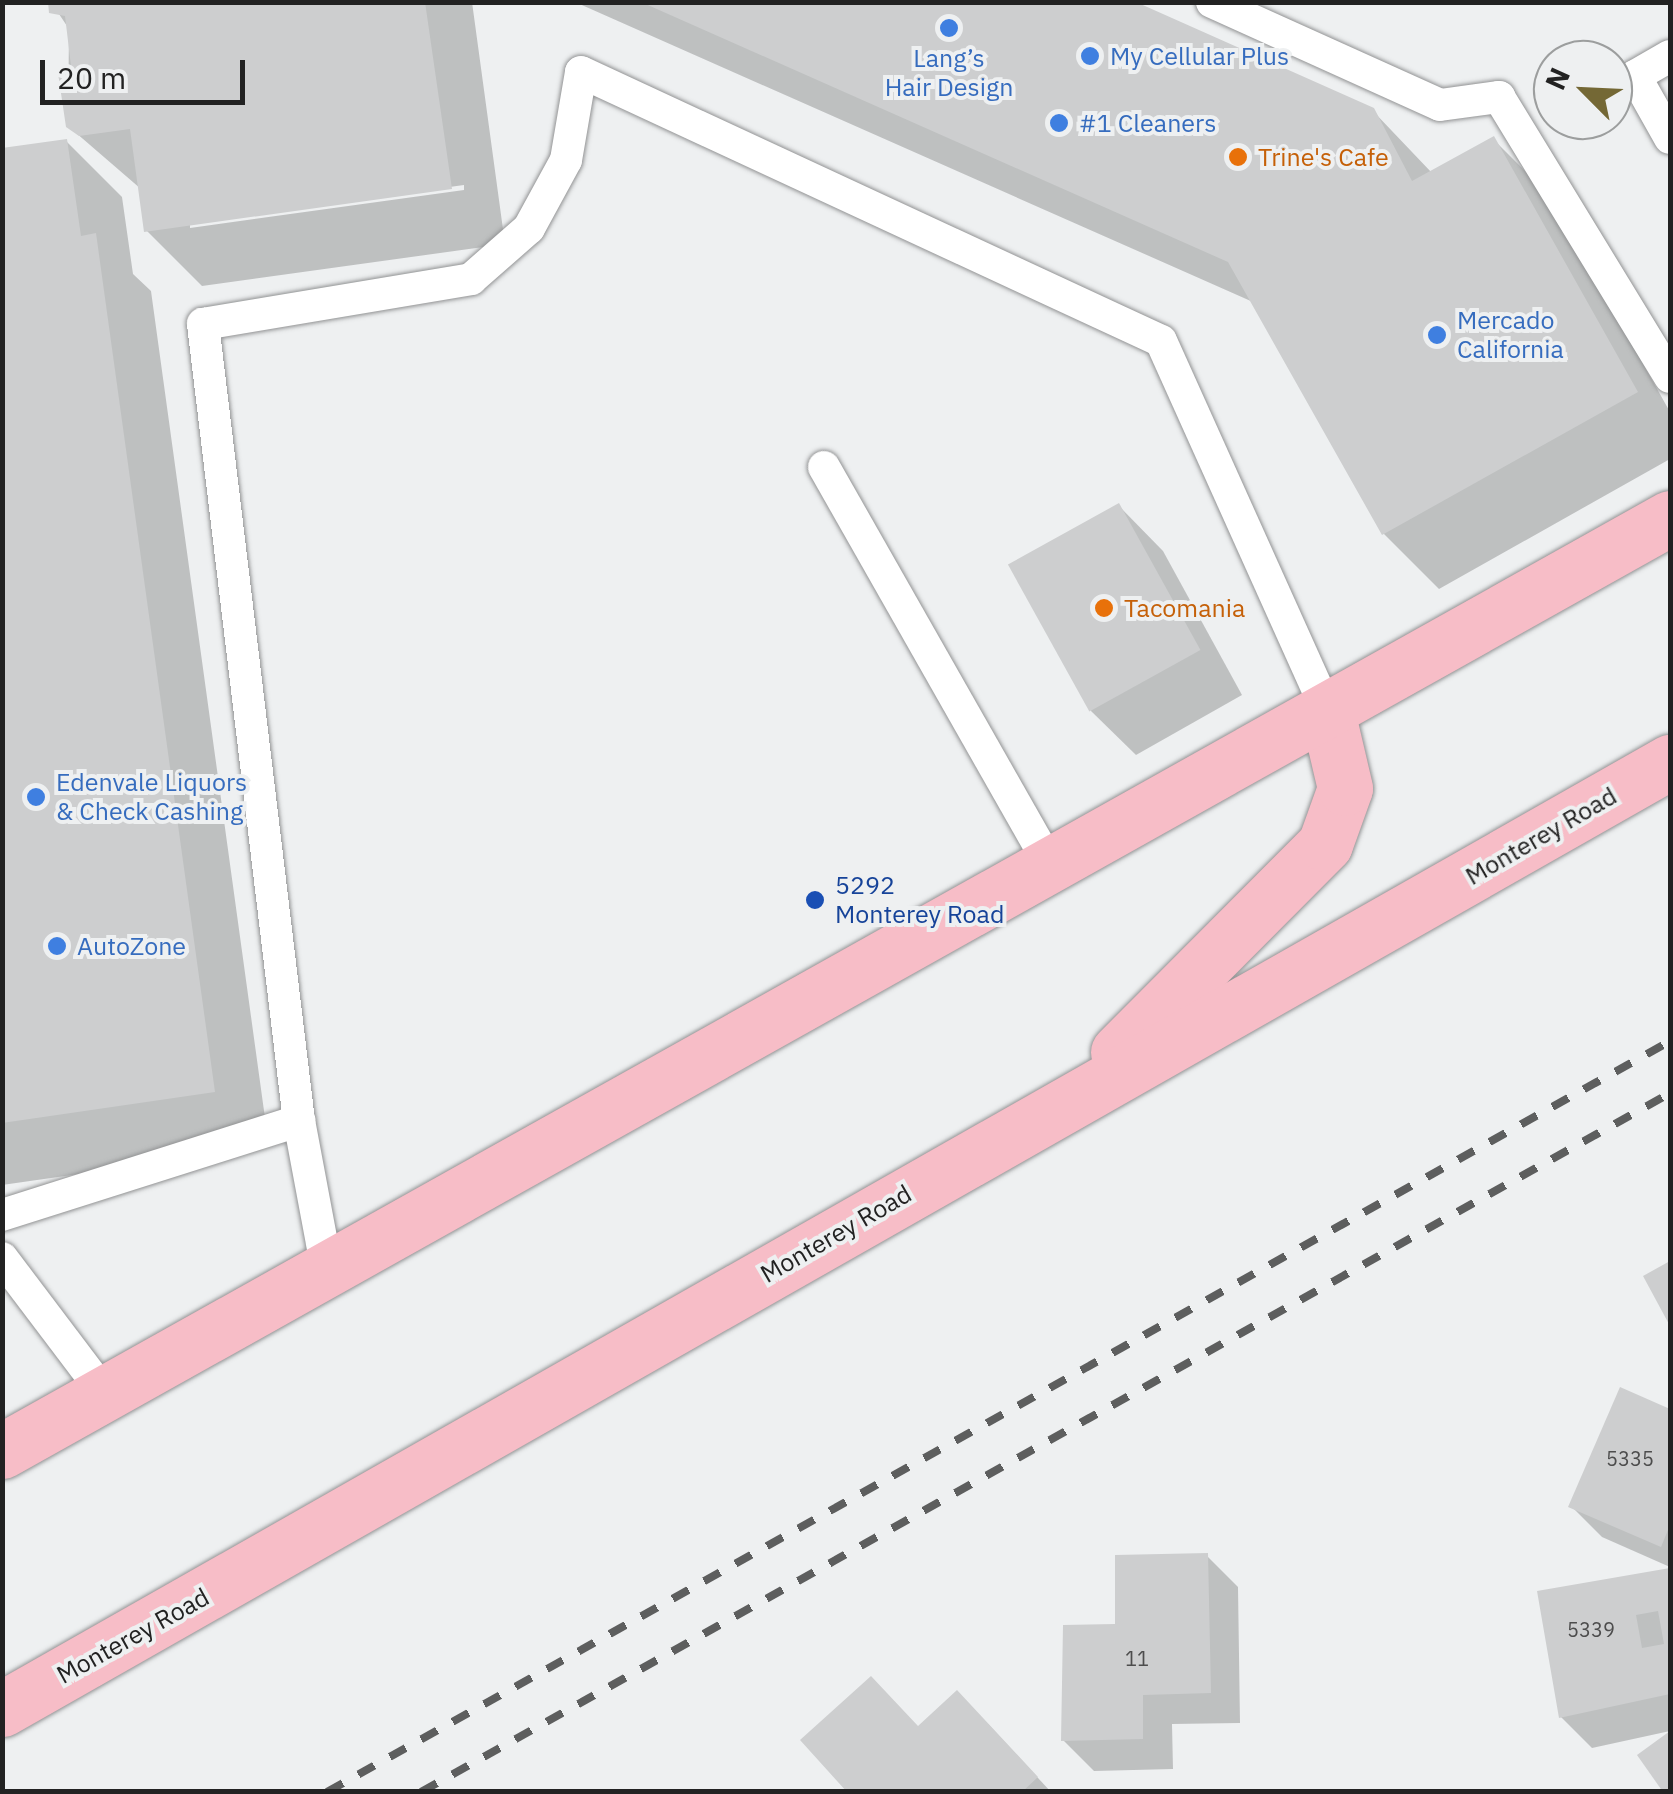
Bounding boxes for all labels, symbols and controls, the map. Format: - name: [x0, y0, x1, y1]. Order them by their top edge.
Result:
- marker: Lang’s Hair Design: [938, 17, 960, 39]
- scale bar: [45, 40, 250, 102]
- north arrow: [1533, 40, 1633, 140]
- place label: My Cellular Plus: [1110, 41, 1289, 71]
- place label: Lang’s Hair Design: [885, 44, 1013, 103]
- marker: My Cellular Plus: [1079, 45, 1101, 67]
- text: 20 m: [57, 58, 126, 97]
- text: N: [1536, 62, 1578, 95]
- place label: #1 Cleaners: [1079, 108, 1216, 138]
- marker: #1 Cleaners: [1048, 112, 1070, 134]
- place label: Trine's Cafe: [1258, 142, 1389, 172]
- marker: Trine's Cafe: [1227, 146, 1249, 168]
- place label: Mercado California: [1457, 306, 1564, 365]
- marker: Mercado California: [1426, 324, 1448, 346]
- place label: Tacomania: [1124, 593, 1245, 623]
- marker: Tacomania: [1093, 597, 1115, 619]
- place label: Edenvale Liquors & Check Cashing: [56, 768, 247, 827]
- street label: Monterey Road: [1460, 781, 1622, 891]
- marker: Edenvale Liquors & Check Cashing: [25, 786, 47, 808]
- place label: 5292 Monterey Road: [835, 871, 1004, 930]
- marker: 5292 Monterey Road: [804, 889, 826, 911]
- place label: AutoZone: [77, 931, 186, 961]
- marker: AutoZone: [46, 935, 68, 957]
- street label: Monterey Road: [755, 1179, 917, 1289]
- house number: 5335: [1606, 1446, 1654, 1470]
- street label: Monterey Road: [52, 1582, 214, 1690]
- house number: 5339: [1567, 1617, 1615, 1641]
- house number: 11: [1125, 1646, 1149, 1670]

